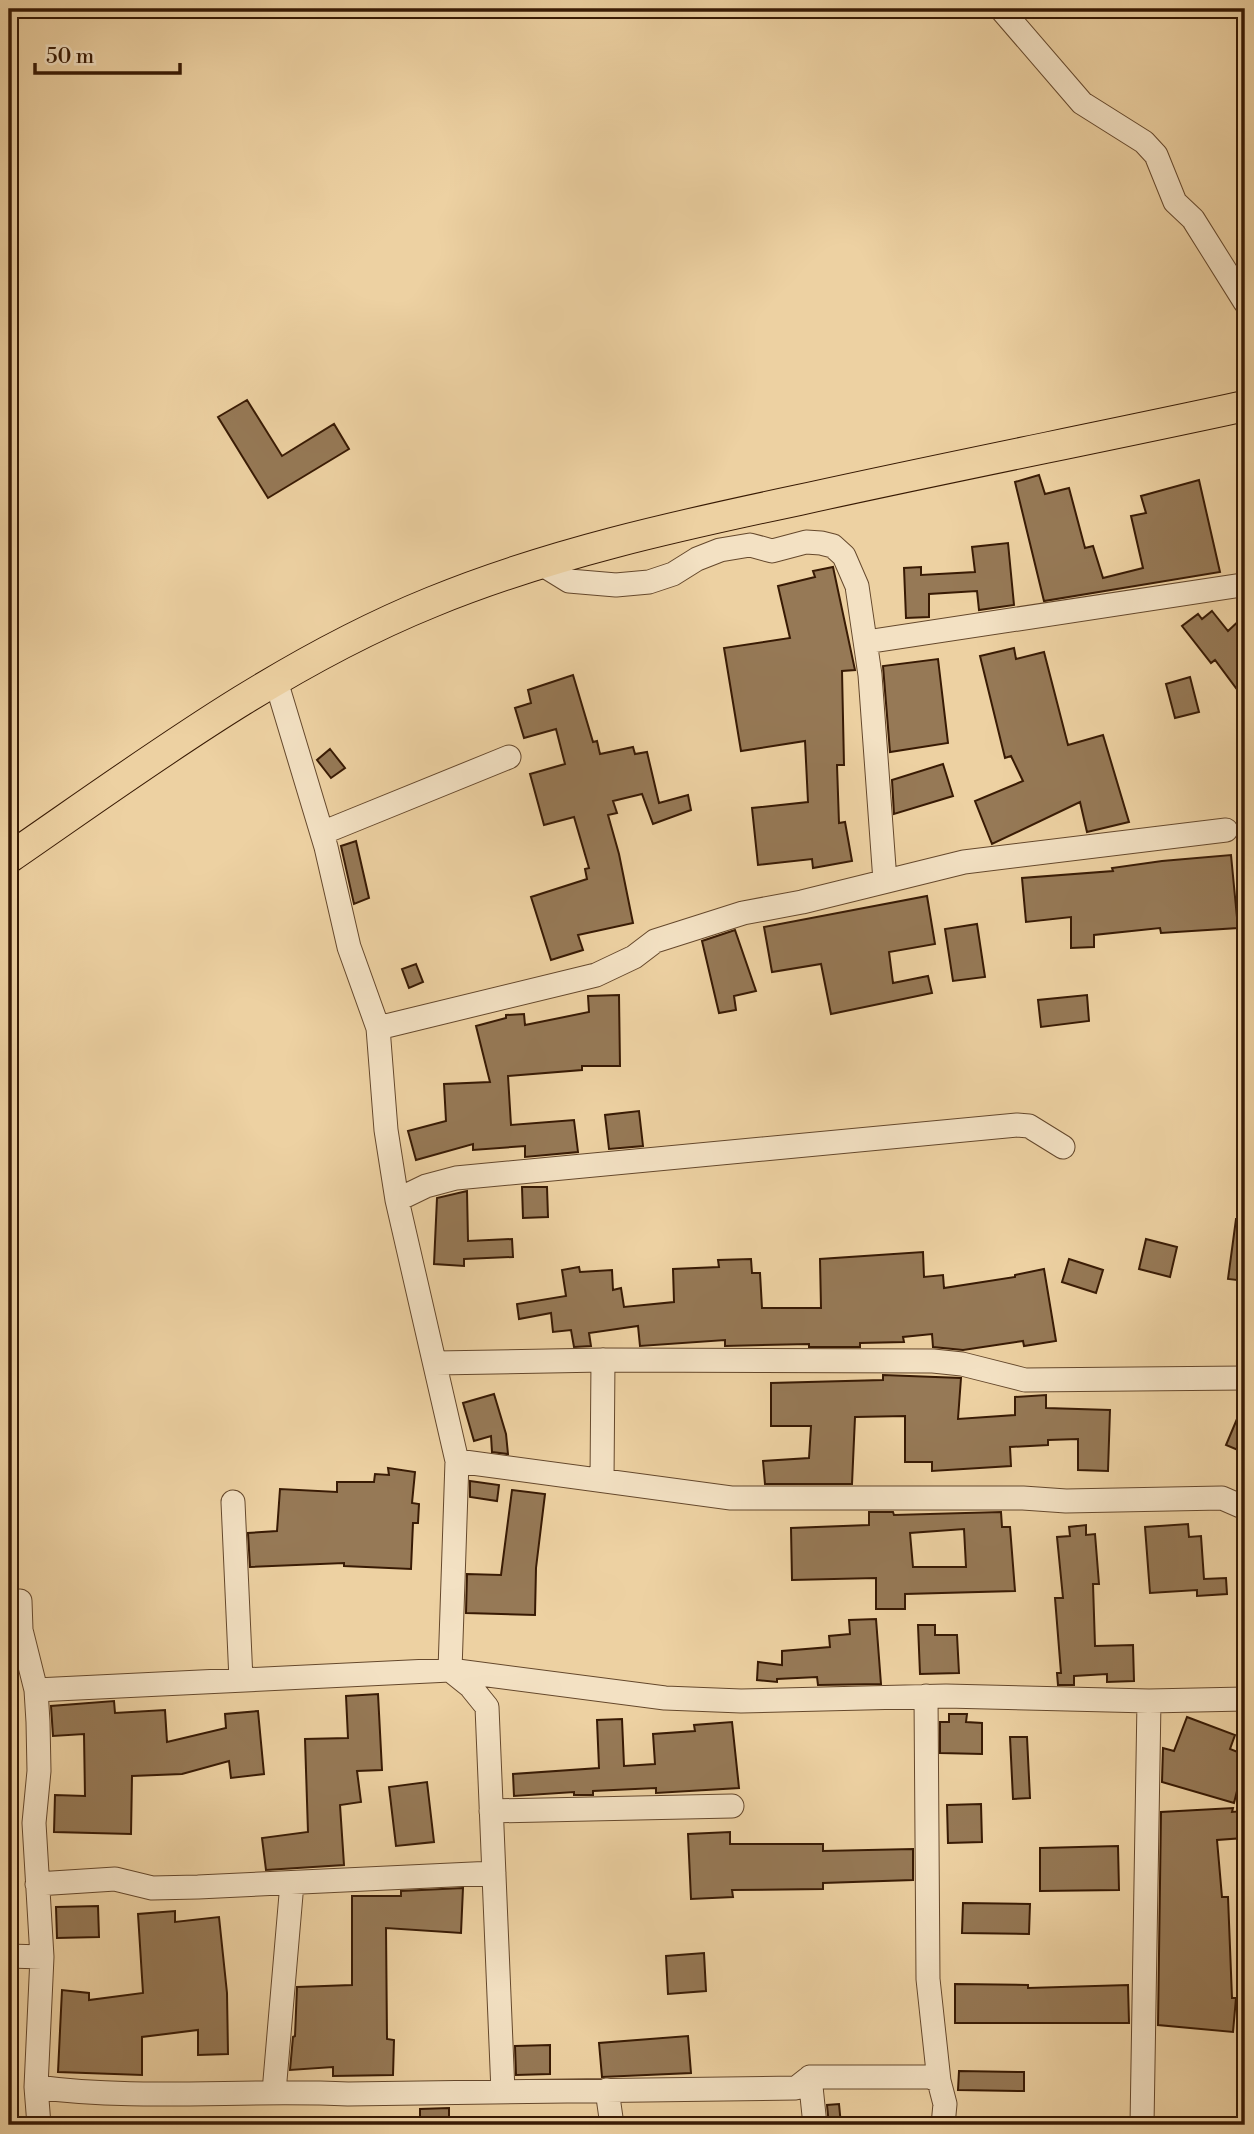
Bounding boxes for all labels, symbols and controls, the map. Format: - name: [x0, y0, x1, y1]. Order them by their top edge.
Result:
- scale bar: [35, 32, 180, 76]
- text: 50 m: [46, 44, 94, 70]

